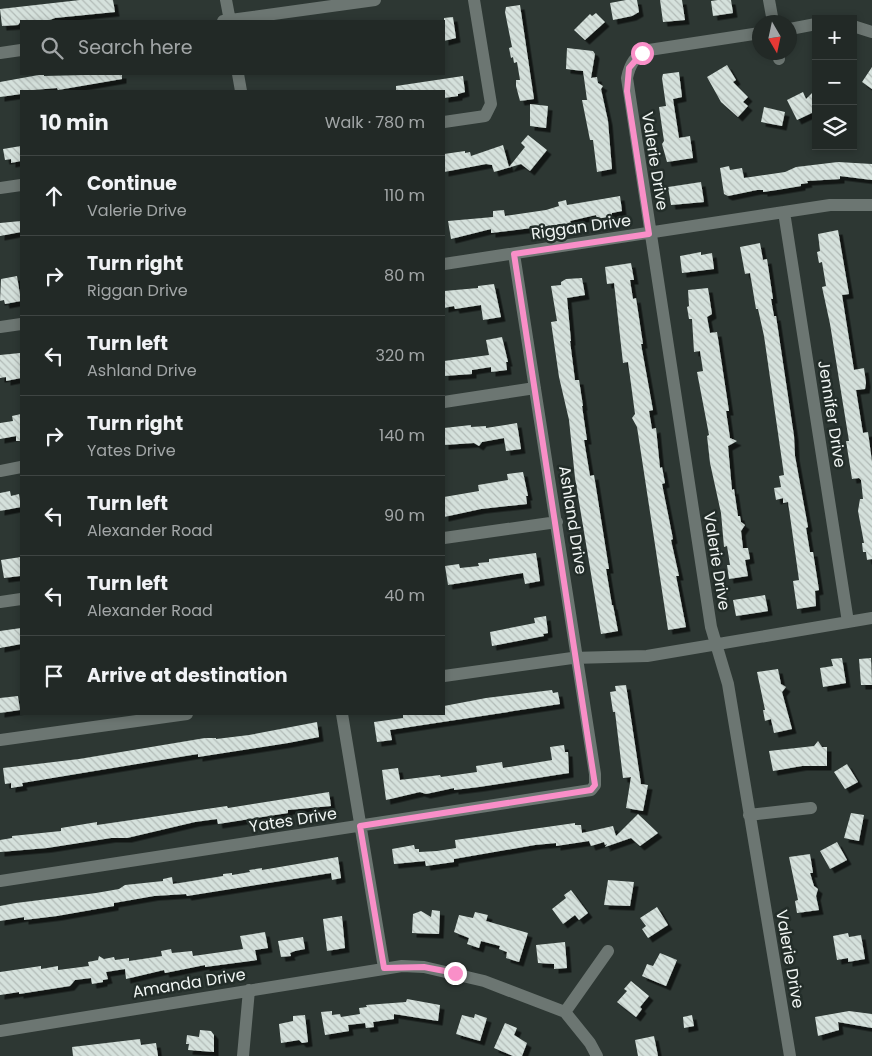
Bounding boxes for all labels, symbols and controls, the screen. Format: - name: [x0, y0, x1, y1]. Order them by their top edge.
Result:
- north arrow: [752, 15, 797, 60]
- map controls: [812, 15, 857, 150]
- button: +: [812, 15, 857, 60]
- search box: [20, 20, 445, 75]
- icon: search: [38, 34, 66, 62]
- text: Search here: [78, 34, 192, 61]
- route start: [631, 42, 654, 65]
- button: −: [812, 60, 857, 105]
- button: layers: [812, 105, 857, 150]
- text: 10 min: [40, 108, 109, 137]
- street label: Valerie Drive: [636, 110, 674, 212]
- text: Walk · 780 m: [325, 111, 425, 134]
- text: Continue: [87, 170, 177, 197]
- icon: ahead: [40, 182, 68, 210]
- text: 110 m: [384, 184, 425, 207]
- text: Valerie Drive: [87, 199, 187, 222]
- street label: Riggan Drive: [530, 209, 633, 245]
- text: Turn right: [87, 250, 183, 277]
- icon: right: [40, 262, 68, 290]
- text: 80 m: [384, 264, 425, 287]
- text: Riggan Drive: [87, 279, 188, 302]
- text: Turn left: [87, 330, 168, 357]
- icon: left: [40, 342, 68, 370]
- text: 320 m: [376, 344, 425, 367]
- text: Ashland Drive: [87, 359, 197, 382]
- street label: Jennifer Drive: [812, 359, 852, 469]
- text: Turn right: [87, 410, 183, 437]
- icon: right: [40, 422, 68, 450]
- text: 140 m: [379, 424, 425, 447]
- text: Yates Drive: [87, 439, 176, 462]
- street label: Ashland Drive: [553, 464, 593, 576]
- text: Turn left: [87, 490, 168, 517]
- icon: left: [40, 502, 68, 530]
- text: 90 m: [384, 504, 425, 527]
- street label: Valerie Drive: [698, 510, 736, 612]
- text: Alexander Road: [87, 519, 213, 542]
- text: Turn left: [87, 570, 168, 597]
- icon: left: [40, 582, 68, 610]
- text: 40 m: [384, 584, 425, 607]
- text: Alexander Road: [87, 599, 213, 622]
- icon: arrive: [40, 662, 68, 690]
- text: Arrive at destination: [87, 662, 288, 689]
- street label: Yates Drive: [247, 802, 339, 838]
- street label: Valerie Drive: [770, 908, 810, 1010]
- route end: [444, 962, 467, 985]
- street label: Amanda Drive: [131, 963, 247, 1003]

